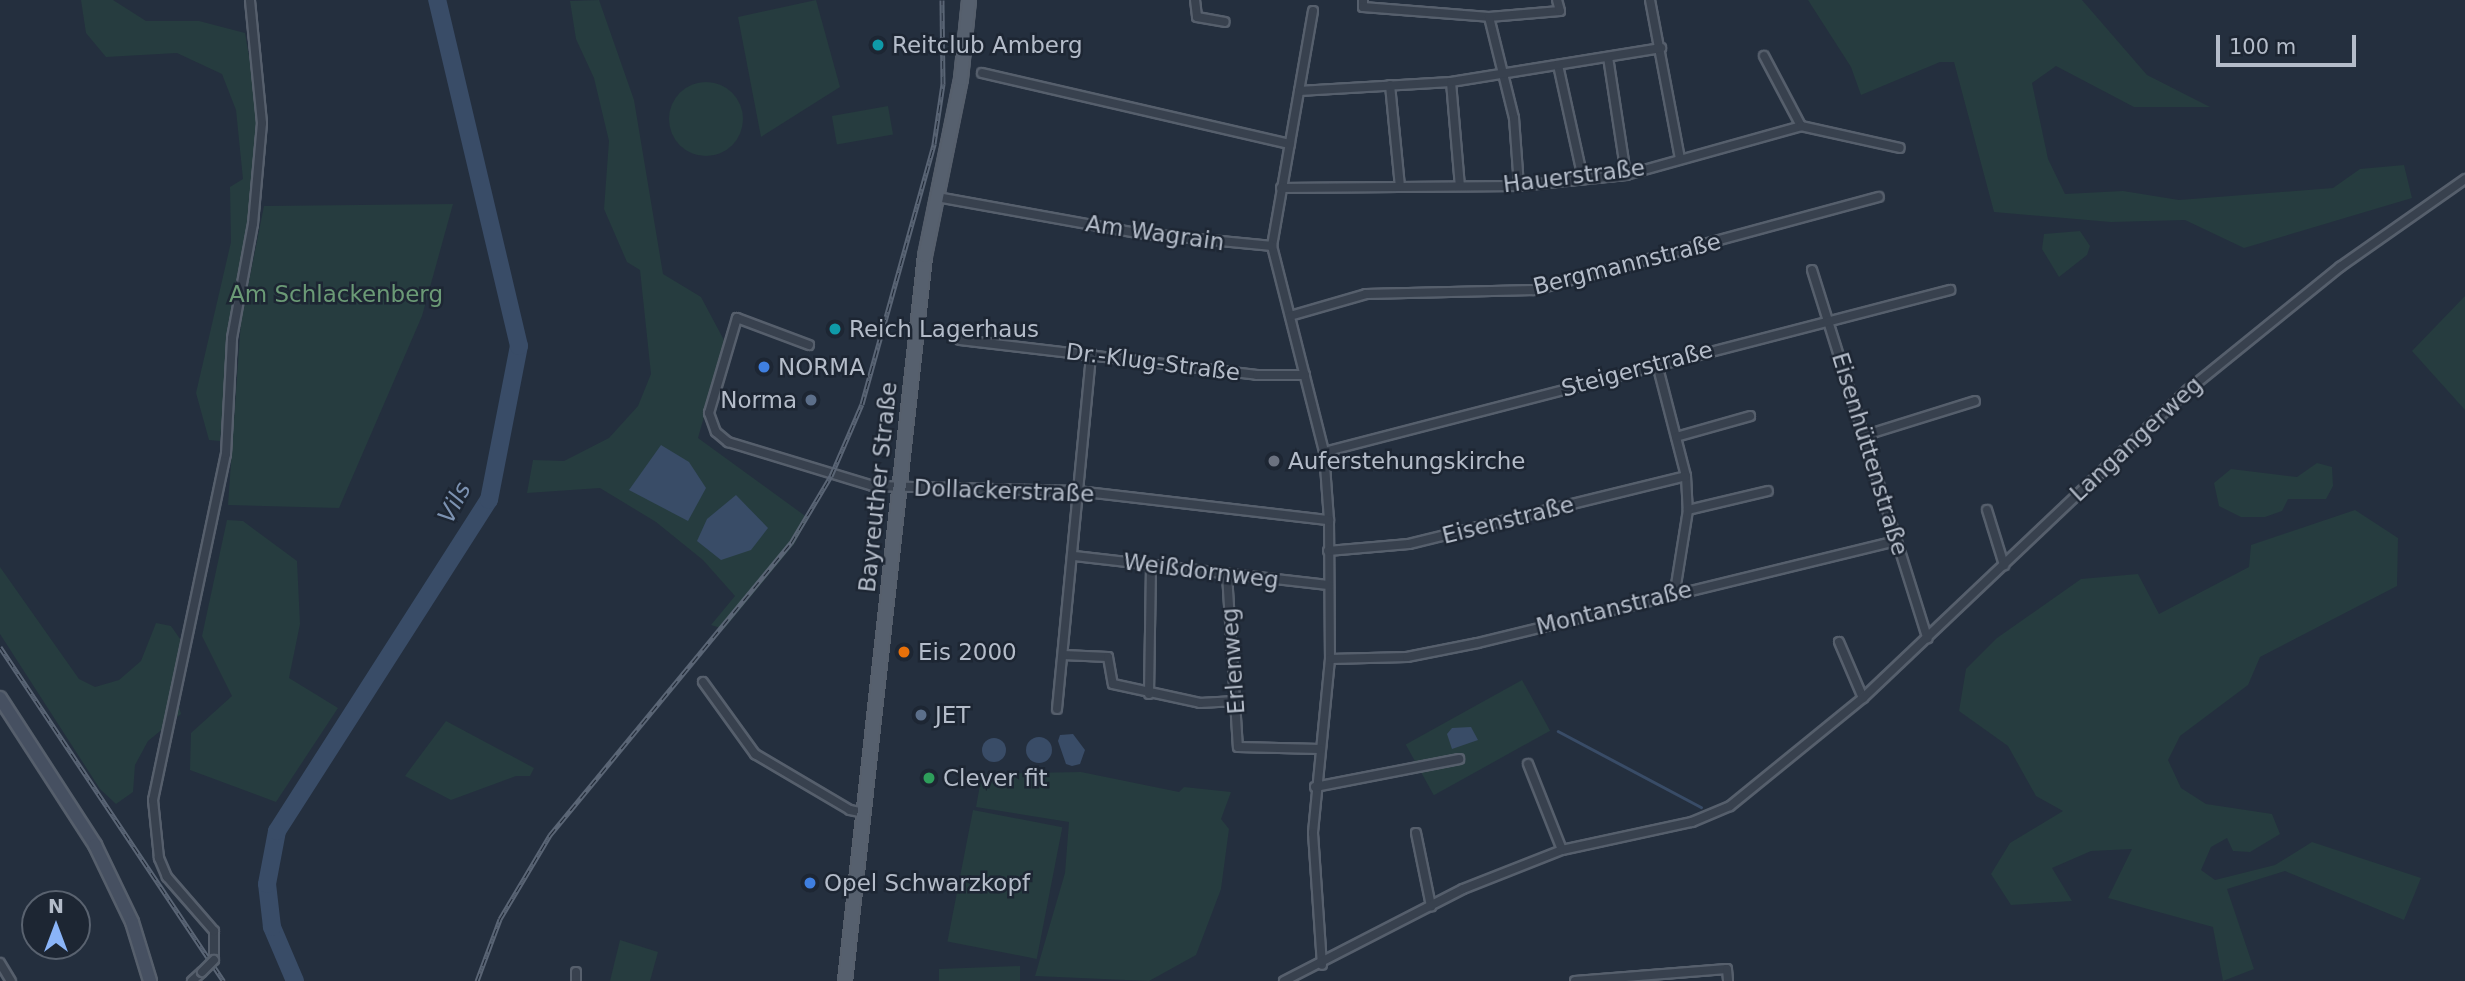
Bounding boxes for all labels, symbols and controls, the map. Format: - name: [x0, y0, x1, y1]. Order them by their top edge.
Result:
- scale bar: [2220, 21, 2360, 65]
- place label: Reitclub Amberg: [892, 31, 1083, 59]
- text: 100 m: [2229, 35, 2296, 59]
- marker: Reitclub Amberg: [870, 37, 886, 53]
- street label: Hauerstraße: [1501, 154, 1647, 198]
- street label: Am Wagrain: [1084, 210, 1226, 256]
- street label: Bergmannstraße: [1530, 227, 1724, 301]
- park label: Am Schlackenberg: [229, 280, 443, 308]
- place label: Reich Lagerhaus: [849, 315, 1039, 343]
- marker: Reich Lagerhaus: [827, 321, 843, 337]
- street label: Steigerstraße: [1558, 336, 1716, 402]
- street label: Dr.-Klug-Straße: [1064, 338, 1242, 386]
- street label: Eisenhüttenstraße: [1826, 349, 1914, 559]
- place label: NORMA: [778, 353, 865, 381]
- marker: NORMA: [756, 359, 772, 375]
- street label: Langangerweg: [2064, 371, 2208, 507]
- street label: Bayreuther Straße: [853, 380, 903, 594]
- place label: Norma: [720, 386, 797, 414]
- marker: Norma: [803, 392, 819, 408]
- place label: Auferstehungskirche: [1288, 447, 1526, 475]
- marker: Auferstehungskirche: [1266, 453, 1282, 469]
- street label: Dollackerstraße: [913, 474, 1095, 508]
- water label: Vils: [432, 478, 478, 528]
- street label: Eisenstraße: [1439, 490, 1577, 550]
- street label: Weißdornweg: [1122, 548, 1280, 594]
- street label: Montanstraße: [1533, 575, 1695, 641]
- street label: Erlenweg: [1216, 607, 1250, 715]
- place label: Eis 2000: [918, 638, 1017, 666]
- marker: Eis 2000: [896, 644, 912, 660]
- place label: JET: [935, 701, 970, 729]
- marker: JET: [913, 707, 929, 723]
- place label: Clever fit: [943, 764, 1048, 792]
- marker: Clever fit: [921, 770, 937, 786]
- place label: Opel Schwarzkopf: [824, 869, 1030, 897]
- marker: Opel Schwarzkopf: [802, 875, 818, 891]
- north arrow: [21, 890, 91, 960]
- text: N: [48, 895, 64, 917]

